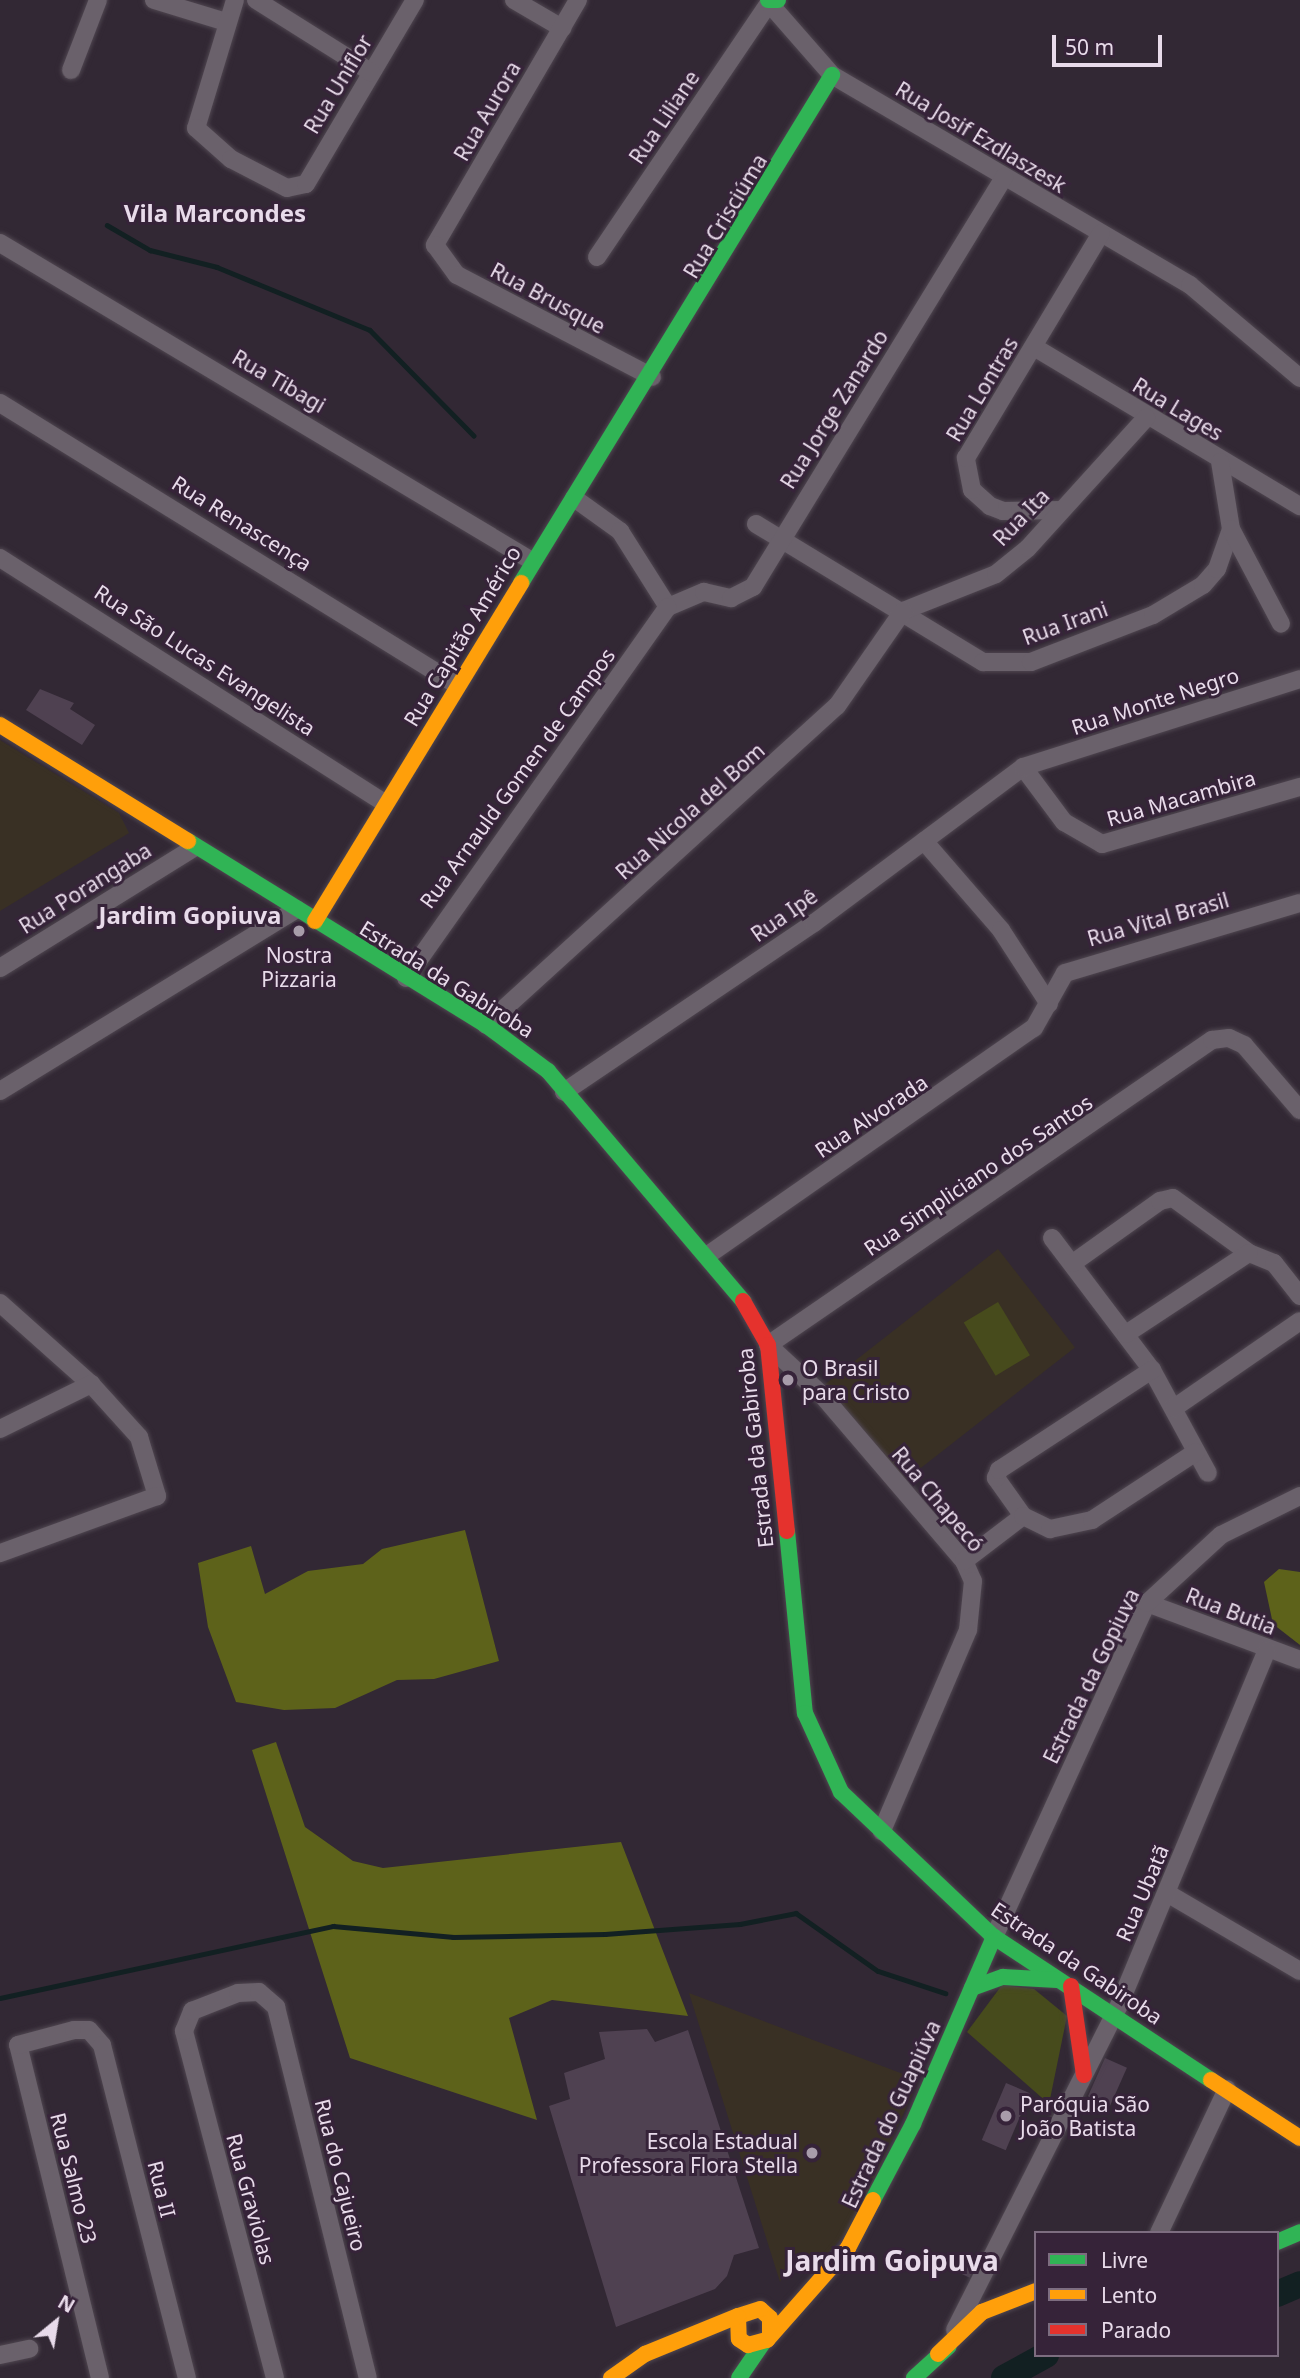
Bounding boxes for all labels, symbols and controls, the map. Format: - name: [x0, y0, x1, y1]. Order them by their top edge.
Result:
- scale bar: [1055, 21, 1165, 65]
- street label: Rua Uniflor: [299, 30, 377, 138]
- text: 50 m: [1065, 33, 1114, 61]
- street label: Rua Aurora: [448, 57, 526, 165]
- street label: Rua Liliane: [624, 66, 704, 168]
- street label: Rua Josif Ezdlaszesk: [891, 76, 1071, 198]
- street label: Rua Crisciúma: [678, 149, 772, 283]
- district label: Vila Marcondes: [124, 199, 306, 227]
- street label: Rua Brusque: [486, 257, 610, 339]
- street label: Rua Jorge Zanardo: [775, 325, 893, 493]
- street label: Rua Lontras: [941, 332, 1023, 446]
- street label: Rua Tibagi: [228, 344, 330, 418]
- street label: Rua Lages: [1128, 372, 1228, 446]
- street label: Rua Renascença: [168, 470, 316, 576]
- street label: Rua Ita: [988, 483, 1054, 551]
- street label: Rua Capitão Américo: [398, 541, 526, 731]
- street label: Rua São Lucas Evangelista: [90, 579, 320, 741]
- street label: Rua Irani: [1019, 596, 1111, 650]
- street label: Rua Arnauld Gomen de Campos: [414, 643, 620, 913]
- street label: Rua Monte Negro: [1068, 662, 1242, 740]
- street label: Rua Nicola del Bom: [610, 737, 770, 885]
- street label: Rua Macambira: [1104, 765, 1258, 831]
- street label: Rua Porangaba: [14, 837, 156, 939]
- street label: Rua Ipê: [746, 883, 822, 947]
- street label: Rua Vital Brasil: [1084, 887, 1232, 951]
- district label: Jardim Gopiuva: [99, 901, 281, 929]
- street label: Estrada da Gabiroba: [355, 915, 539, 1043]
- marker: Nostra Pizzaria: [291, 923, 307, 939]
- place label: Nostra Pizzaria: [261, 942, 337, 992]
- street label: Rua Alvorada: [810, 1069, 932, 1163]
- street label: Rua Simpliciano dos Santos: [859, 1089, 1097, 1261]
- street label: Estrada da Gabiroba: [732, 1347, 778, 1549]
- place label: O Brasil para Cristo: [802, 1355, 910, 1405]
- marker: O Brasil para Cristo: [780, 1372, 796, 1388]
- street label: Rua Chapecó: [887, 1442, 989, 1556]
- street label: Rua Butia: [1182, 1582, 1280, 1640]
- street label: Estrada da Gopiuva: [1038, 1584, 1144, 1768]
- street label: Rua Ubatã: [1110, 1841, 1174, 1945]
- street label: Estrada da Gabiroba: [987, 1896, 1167, 2030]
- street label: Estrada do Guapiúva: [836, 2016, 946, 2212]
- place label: Paróquia São João Batista: [1020, 2091, 1150, 2141]
- street label: Rua do Cajueiro: [310, 2096, 372, 2254]
- marker: Paróquia São João Batista: [998, 2108, 1014, 2124]
- street label: Rua Salmo 23: [46, 2110, 102, 2246]
- place label: Escola Estadual Professora Flora Stella: [579, 2128, 798, 2178]
- street label: Rua Graviolas: [221, 2131, 281, 2267]
- marker: Escola Estadual Professora Flora Stella: [804, 2145, 820, 2161]
- street label: Rua II: [143, 2158, 181, 2220]
- legend: [1034, 2231, 1279, 2357]
- district label: Jardim Goipuva: [785, 2243, 999, 2277]
- text: Livre: [1101, 2246, 1148, 2274]
- text: Lento: [1101, 2281, 1157, 2309]
- north arrow: [21, 2287, 91, 2357]
- text: N: [53, 2289, 80, 2319]
- text: Parado: [1101, 2316, 1171, 2344]

